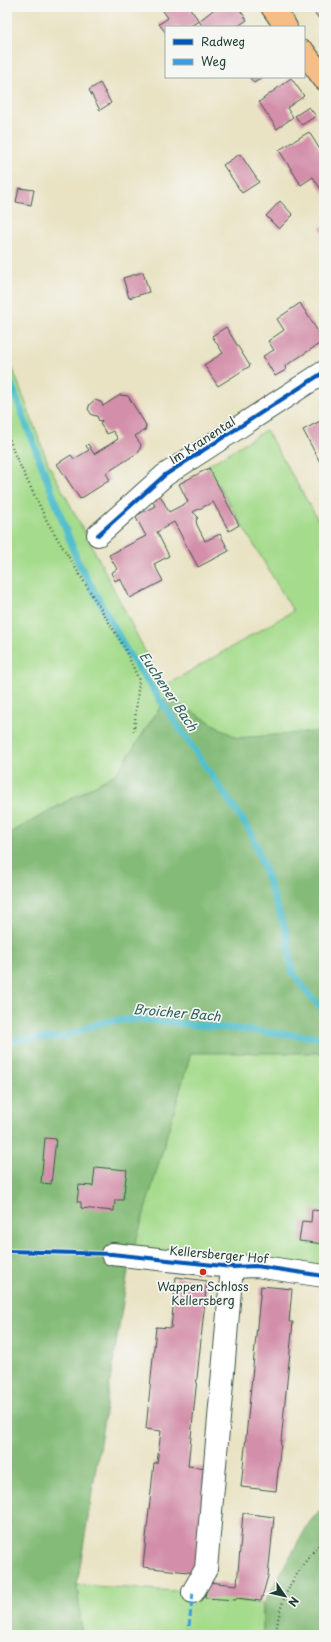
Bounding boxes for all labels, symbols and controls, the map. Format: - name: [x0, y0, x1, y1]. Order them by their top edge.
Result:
- legend: [165, 26, 305, 78]
- text: Radweg: [201, 32, 245, 50]
- text: Weg: [201, 52, 226, 70]
- street label: Im Kranental: [165, 412, 239, 468]
- water label: Euchener Bach: [135, 647, 203, 735]
- water label: Broicher Bach: [133, 999, 222, 1025]
- street label: Kellersberger Hof: [169, 1241, 270, 1267]
- marker: Wappen Schloss Kellersberg: [198, 1267, 208, 1277]
- place label: Wappen Schloss Kellersberg: [157, 1277, 249, 1309]
- north arrow: [265, 1576, 305, 1616]
- text: N: [284, 1594, 303, 1610]

